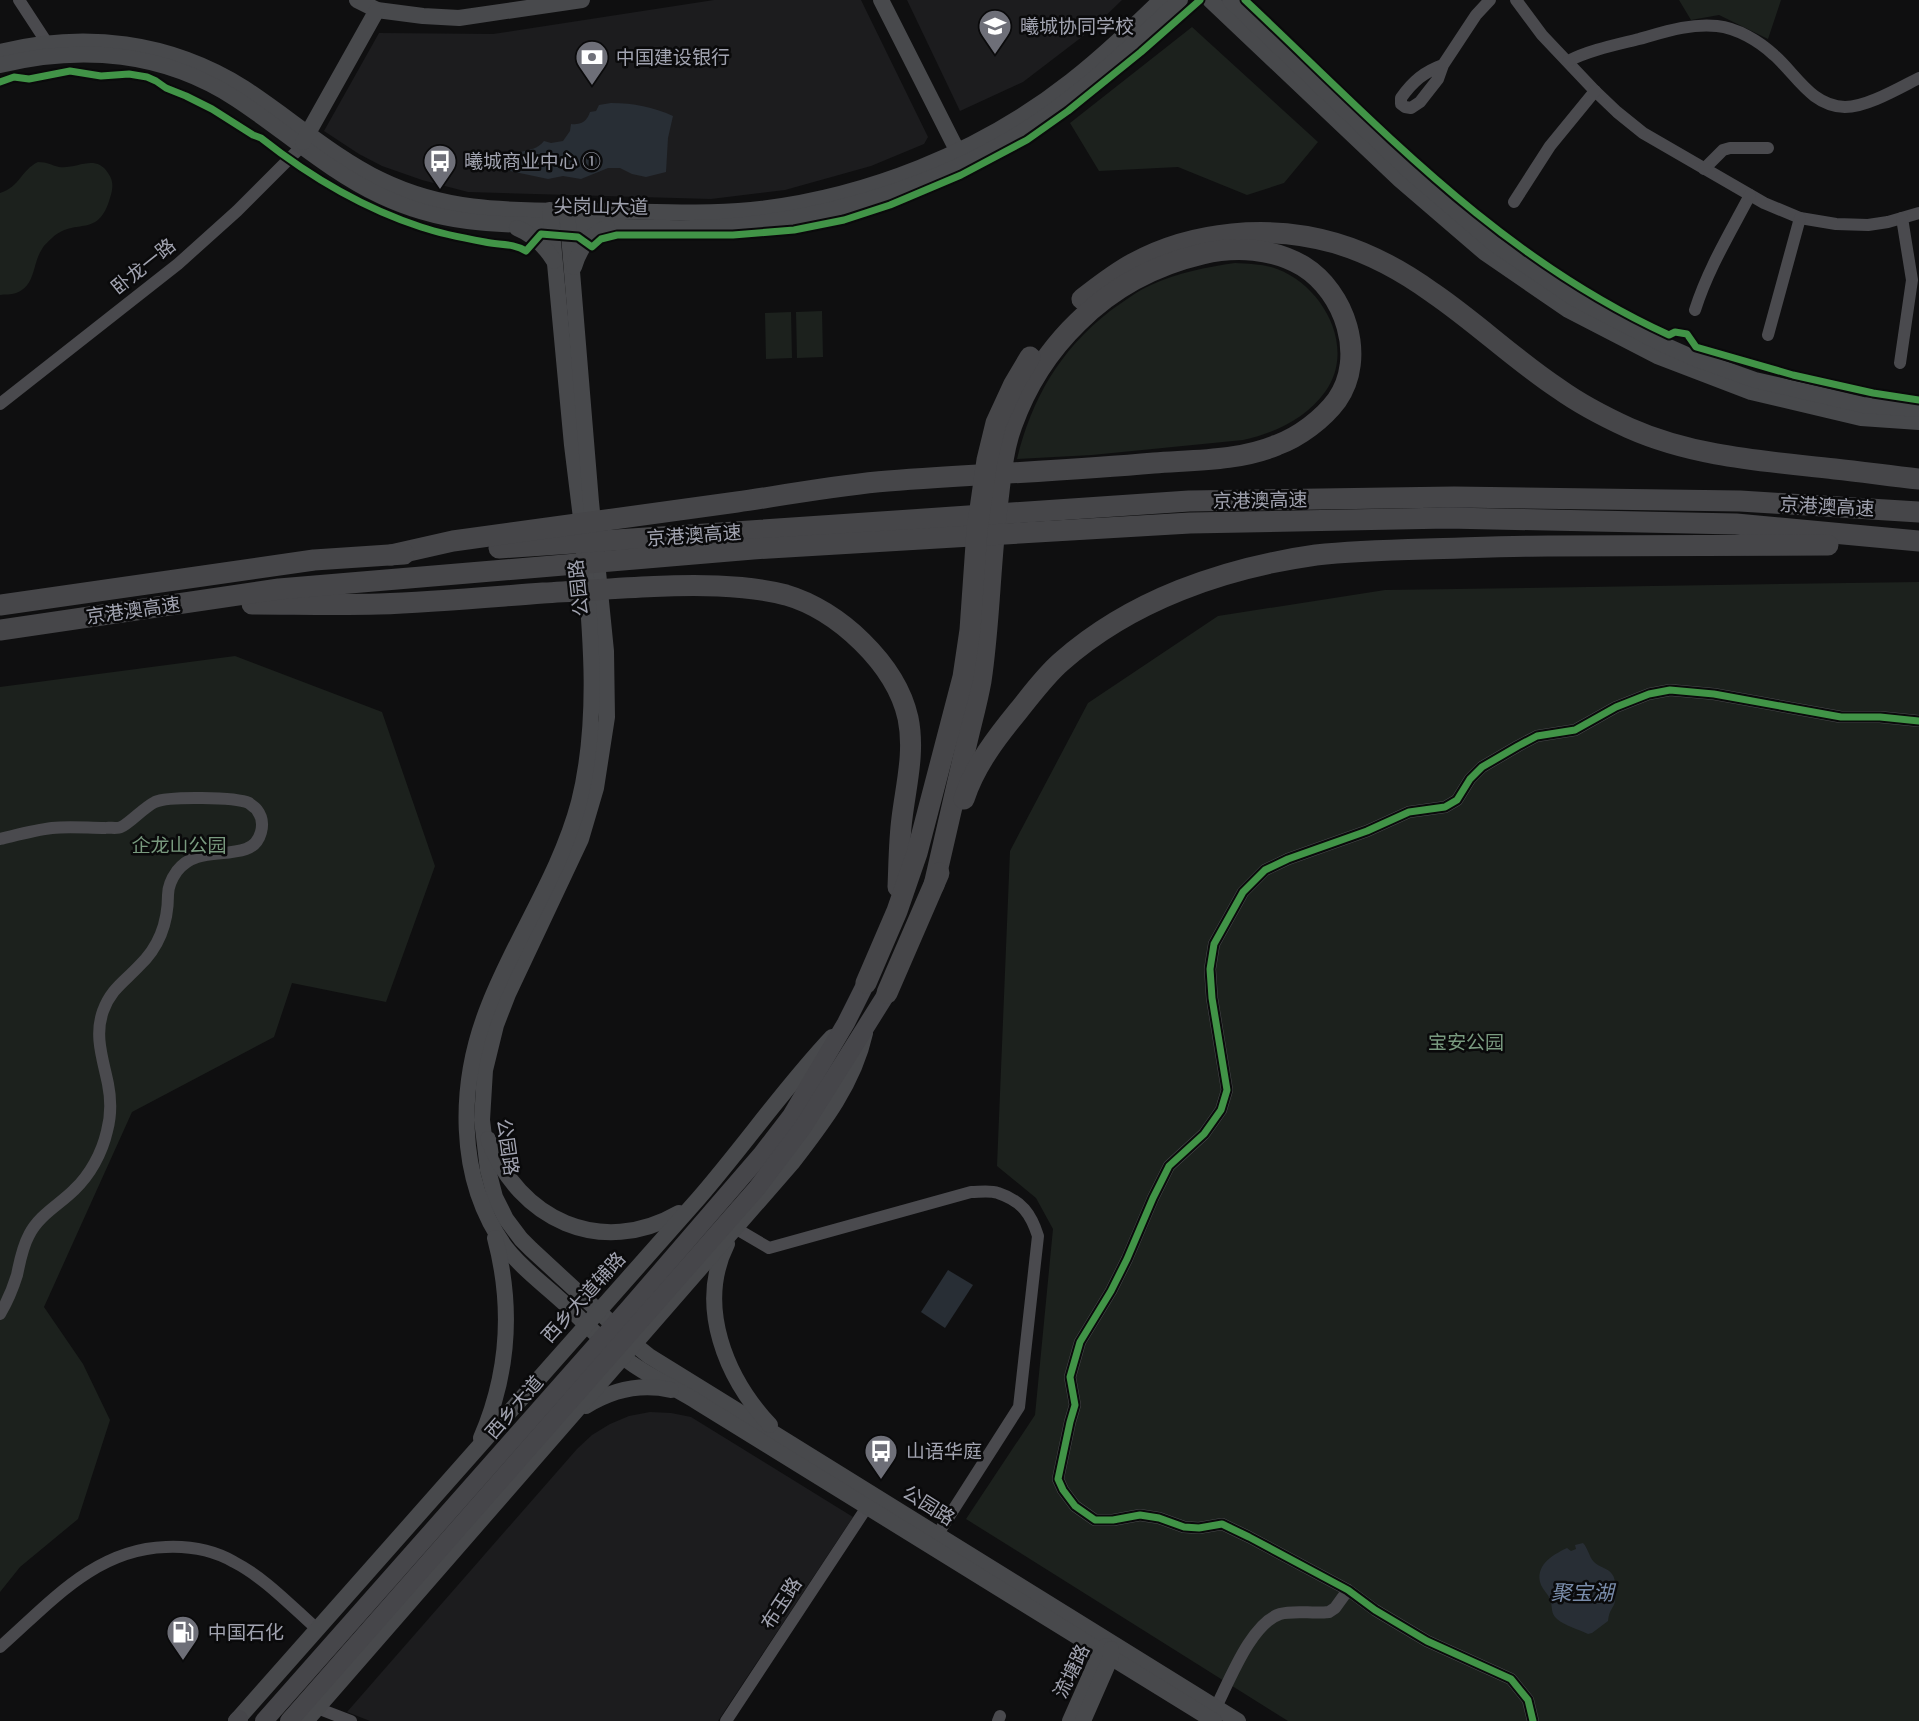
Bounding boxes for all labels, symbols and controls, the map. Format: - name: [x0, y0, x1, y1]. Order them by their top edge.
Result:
- school or university icon: 曦城协同学校: [976, 7, 1014, 56]
- place label: 曦城协同学校: [1020, 11, 1134, 40]
- bank icon: 中国建设银行: [573, 38, 611, 87]
- place label: 中国建设银行: [616, 42, 730, 71]
- bus stop icon: 曦城商业中心 ①: [421, 142, 459, 191]
- place label: 曦城商业中心 ①: [464, 146, 601, 175]
- street label: 尖岗山大道: [553, 190, 649, 221]
- street label: 卧龙一路: [104, 230, 181, 301]
- street label: 京港澳高速: [1212, 484, 1308, 515]
- street label: 京港澳高速: [1779, 489, 1875, 522]
- street label: 京港澳高速: [646, 517, 742, 552]
- street label: 公园路: [560, 558, 595, 618]
- street label: 京港澳高速: [84, 589, 182, 630]
- park label: 企龙山公园: [131, 830, 227, 859]
- park label: 宝安公园: [1428, 1027, 1504, 1056]
- street label: 公园路: [490, 1117, 527, 1177]
- street label: 西乡大道辅路: [534, 1245, 632, 1349]
- street label: 西乡大道: [478, 1368, 550, 1445]
- bus stop icon: 山语华庭: [862, 1432, 900, 1481]
- place label: 山语华庭: [906, 1436, 982, 1465]
- street label: 公园路: [897, 1477, 961, 1532]
- street label: 布玉路: [753, 1571, 808, 1635]
- water label: 聚宝湖: [1551, 1576, 1616, 1608]
- fuel station icon: 中国石化: [164, 1613, 202, 1662]
- place label: 中国石化: [208, 1617, 284, 1646]
- street label: 流塘路: [1045, 1639, 1096, 1703]

